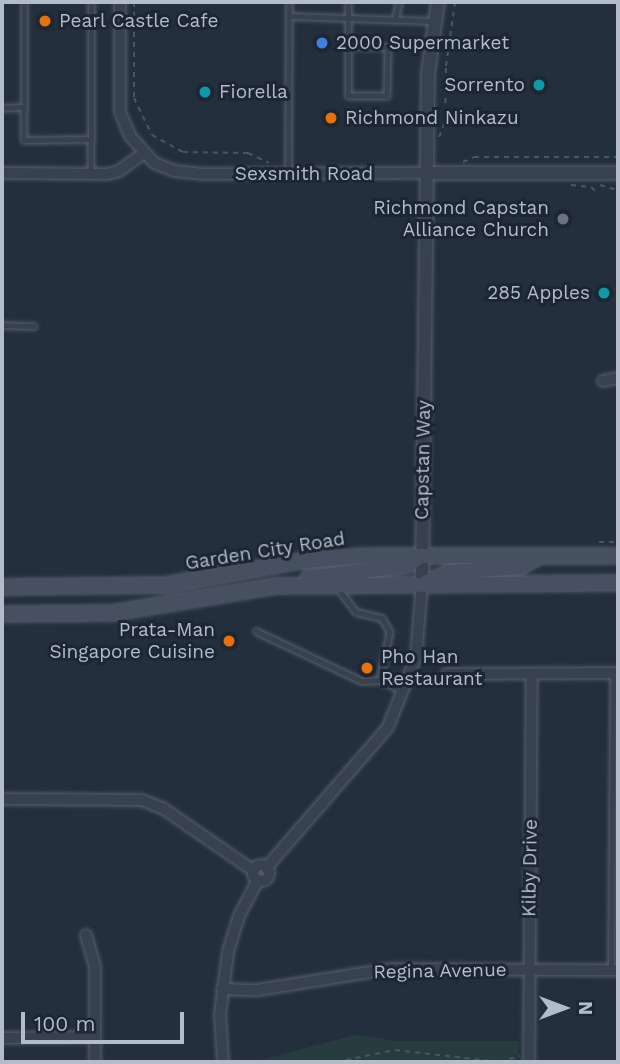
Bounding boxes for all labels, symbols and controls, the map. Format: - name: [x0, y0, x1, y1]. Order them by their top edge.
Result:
- place label: Pearl Castle Cafe: [59, 10, 219, 32]
- marker: Pearl Castle Cafe: [37, 13, 53, 29]
- place label: 2000 Supermarket: [336, 32, 509, 54]
- marker: 2000 Supermarket: [314, 35, 330, 51]
- place label: Sorrento: [444, 74, 525, 96]
- marker: Sorrento: [531, 77, 547, 93]
- place label: Fiorella: [219, 81, 288, 103]
- marker: Fiorella: [197, 84, 213, 100]
- place label: Richmond Ninkazu: [345, 107, 519, 129]
- marker: Richmond Ninkazu: [323, 110, 339, 126]
- street label: Sexsmith Road: [235, 163, 373, 185]
- place label: Richmond Capstan Alliance Church: [373, 197, 549, 241]
- marker: Richmond Capstan Alliance Church: [555, 211, 571, 227]
- place label: 285 Apples: [487, 282, 590, 304]
- marker: 285 Apples: [596, 285, 612, 301]
- street label: Capstan Way: [411, 400, 435, 520]
- street label: Garden City Road: [183, 527, 347, 575]
- place label: Prata-Man Singapore Cuisine: [49, 619, 215, 663]
- marker: Prata-Man Singapore Cuisine: [221, 633, 237, 649]
- place label: Pho Han Restaurant: [381, 646, 483, 690]
- marker: Pho Han Restaurant: [359, 660, 375, 676]
- street label: Kilby Drive: [518, 819, 542, 917]
- street label: Regina Avenue: [372, 958, 508, 984]
- north arrow: [529, 973, 599, 1043]
- scale bar: [24, 998, 187, 1042]
- text: N: [574, 1001, 597, 1015]
- text: 100 m: [34, 1011, 96, 1036]

